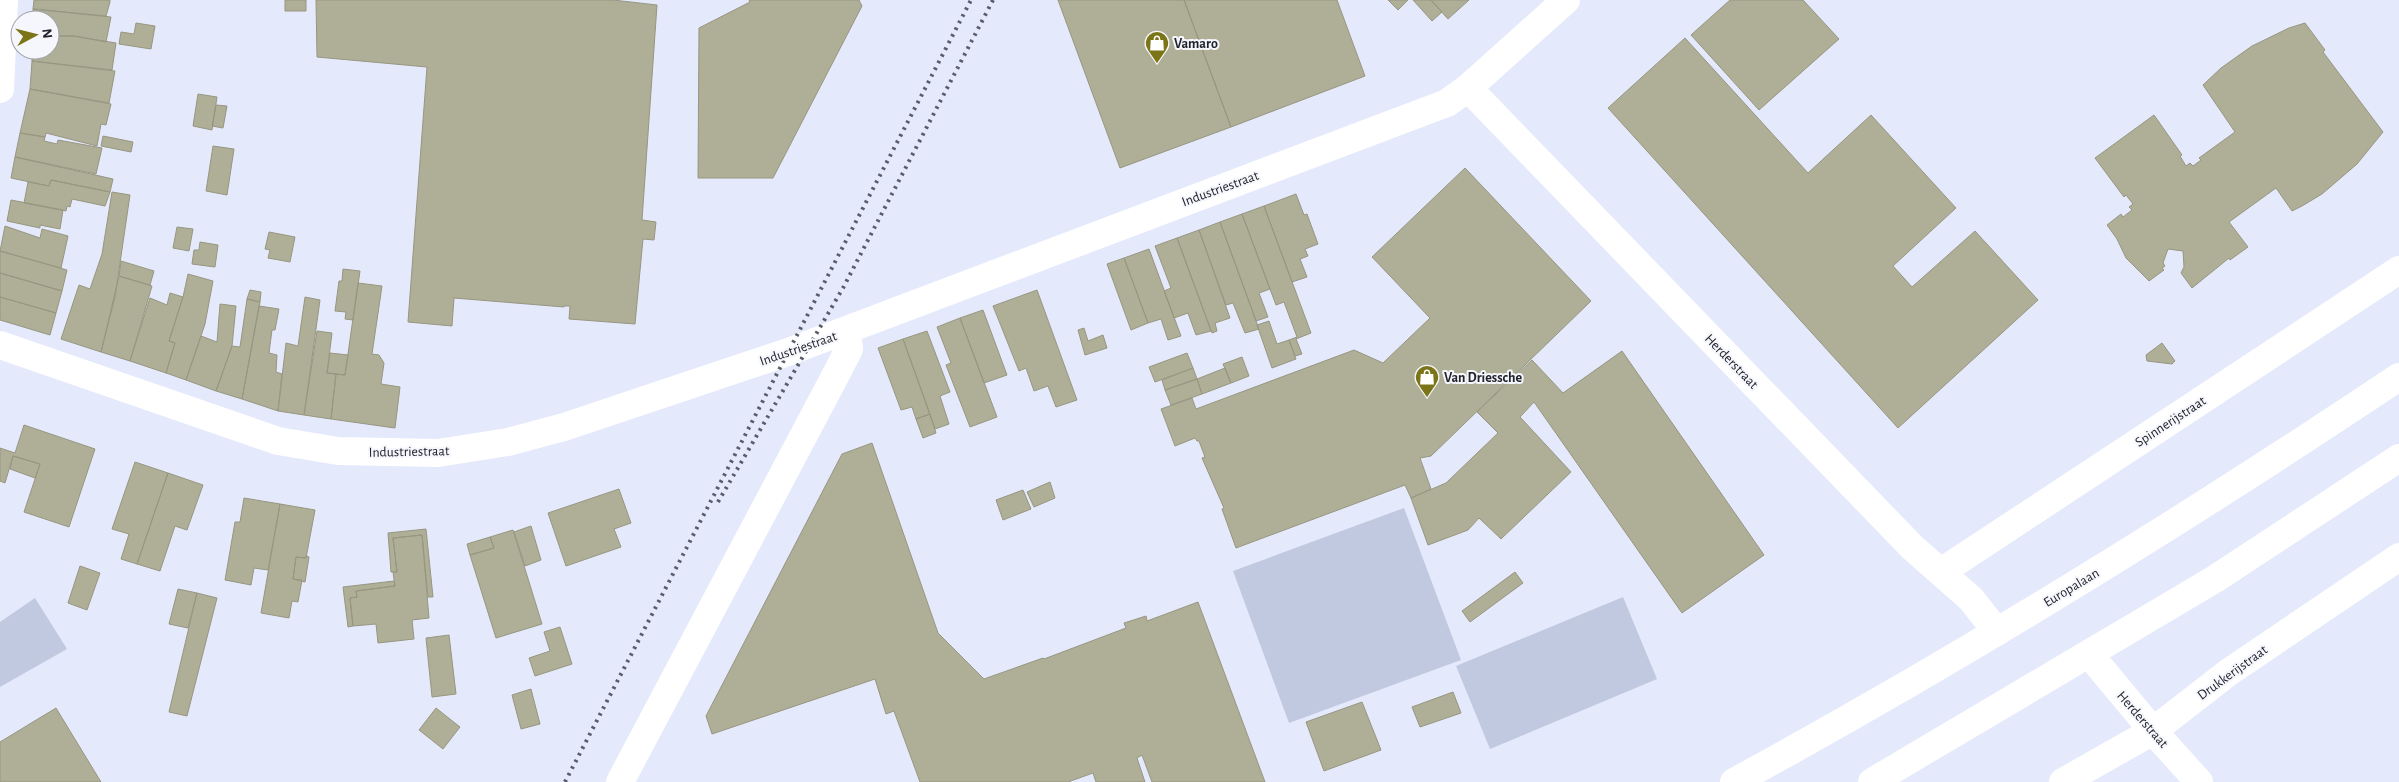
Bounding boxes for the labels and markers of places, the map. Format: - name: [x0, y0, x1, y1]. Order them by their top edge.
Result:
- shop icon: Vamaro: [1144, 30, 1170, 64]
- place label: Vamaro: [1174, 37, 1218, 51]
- shop icon: Van Driessche: [1414, 364, 1440, 398]
- place label: Van Driessche: [1444, 371, 1522, 385]

